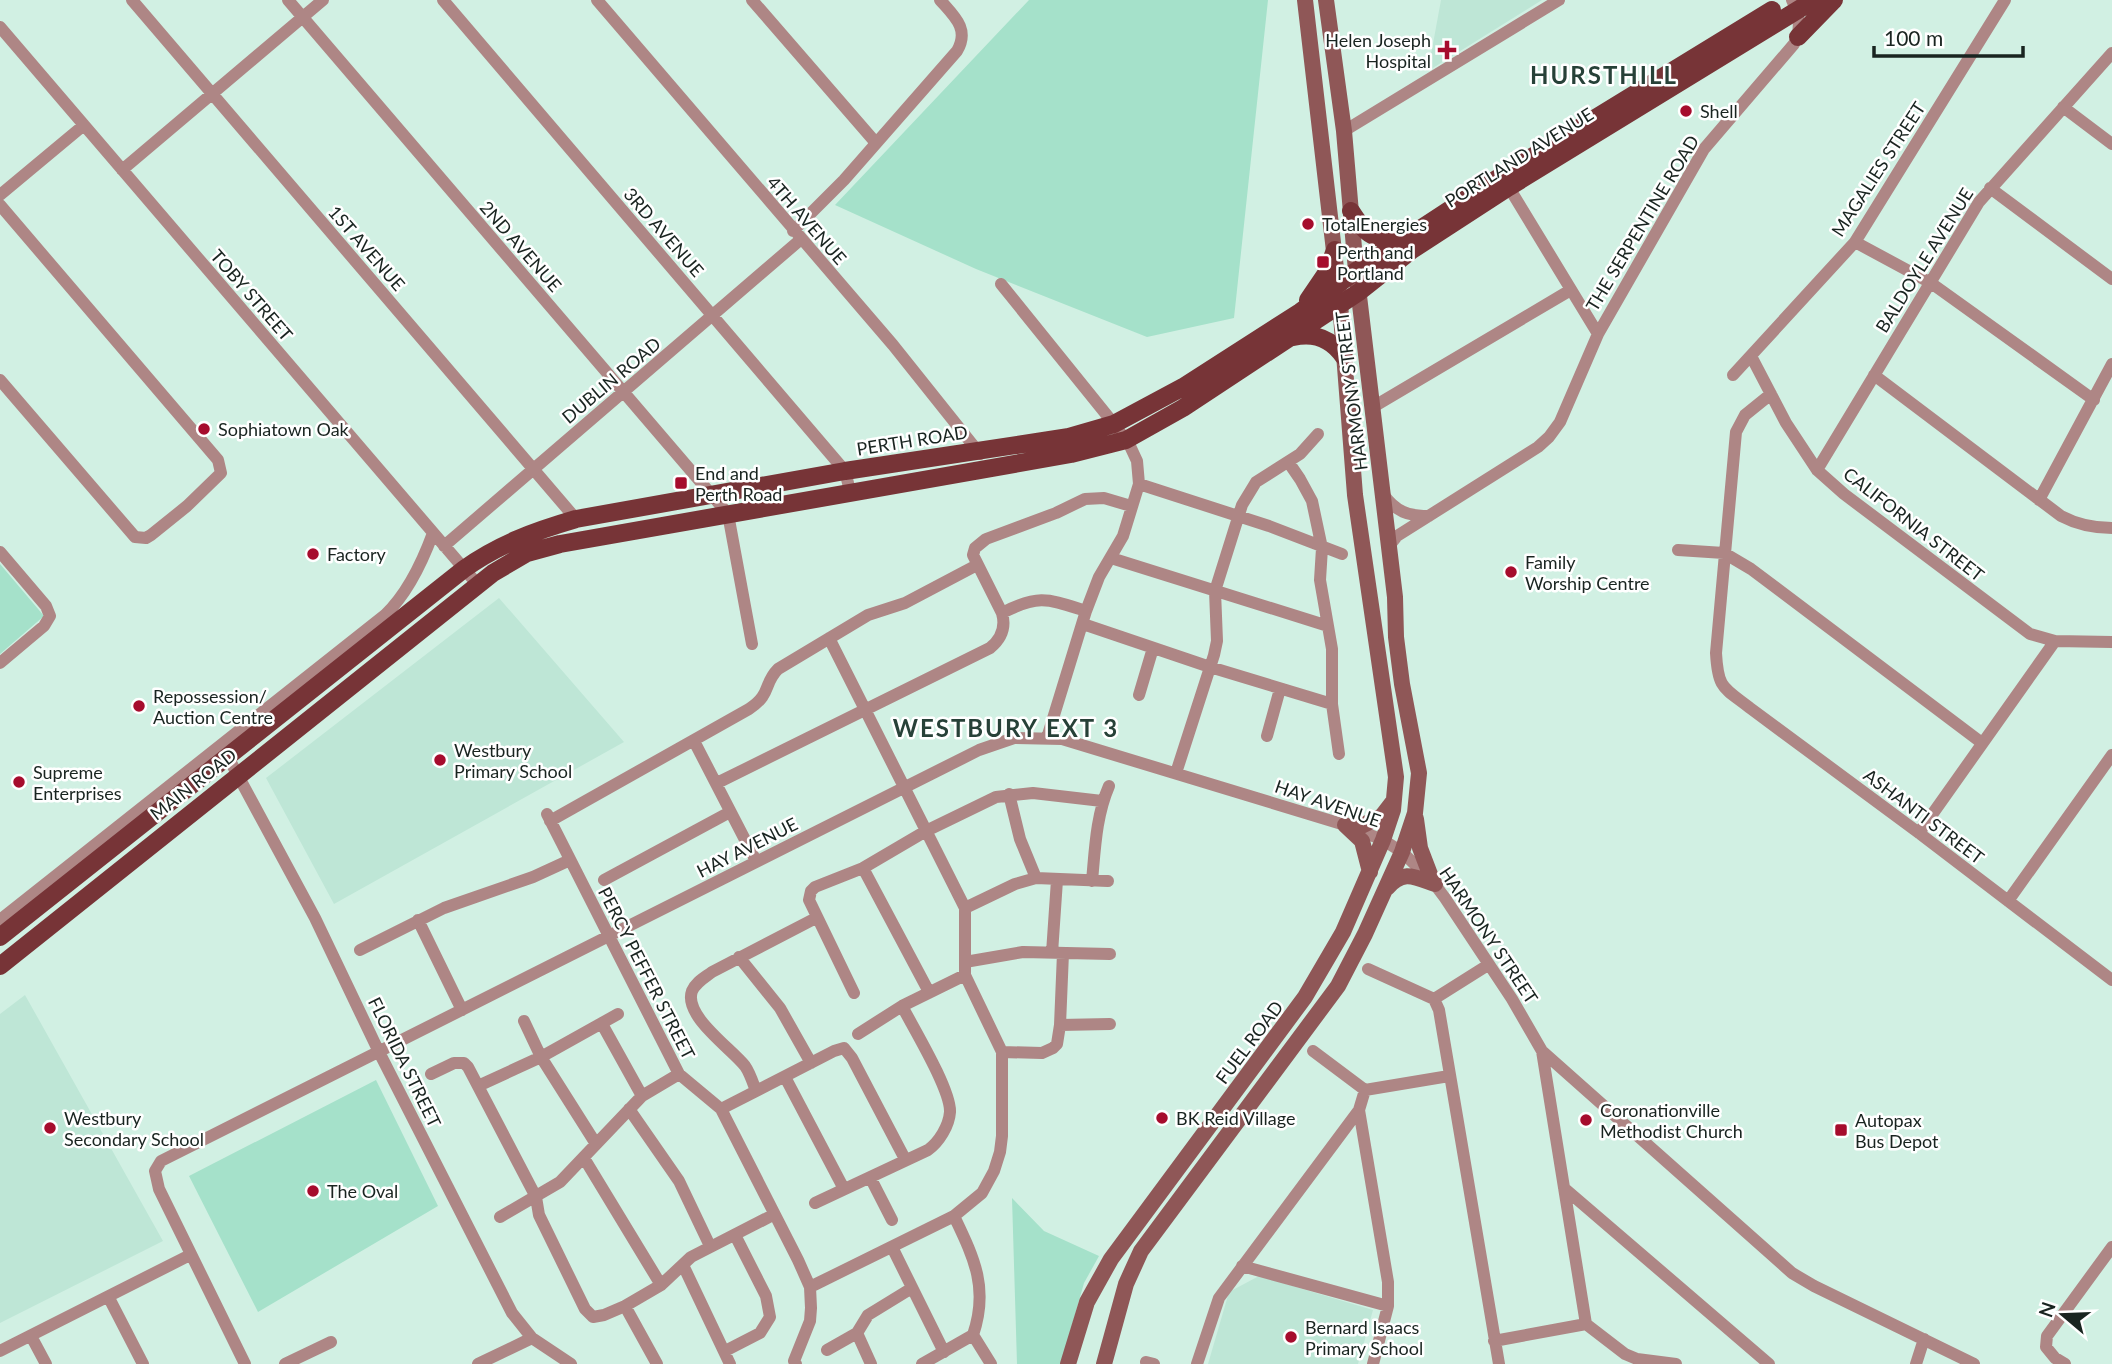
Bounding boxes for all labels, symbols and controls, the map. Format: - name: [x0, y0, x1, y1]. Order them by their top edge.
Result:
- scale bar: [1874, 14, 2023, 58]
- text: 100 m: [1884, 25, 1943, 50]
- place label: Helen Joseph Hospital: [1325, 29, 1431, 72]
- marker: Helen Joseph Hospital: [1437, 40, 1457, 60]
- district label: HURSTHILL: [1530, 60, 1678, 89]
- street label: MAGALIES STREET: [1826, 97, 1930, 240]
- place label: Shell: [1700, 100, 1738, 122]
- street label: PORTLAND AVENUE: [1441, 102, 1597, 212]
- marker: Shell: [1678, 103, 1694, 119]
- street label: THE SERPENTINE ROAD: [1581, 131, 1703, 315]
- street label: 4TH AVENUE: [763, 171, 851, 269]
- street label: 3RD AVENUE: [619, 183, 709, 281]
- street label: BALDOYLE AVENUE: [1871, 184, 1977, 336]
- street label: 2ND AVENUE: [476, 196, 566, 296]
- street label: 1ST AVENUE: [324, 201, 410, 295]
- place label: TotalEnergies: [1322, 213, 1427, 235]
- marker: TotalEnergies: [1300, 216, 1316, 232]
- place label: Perth and Portland: [1337, 241, 1414, 284]
- street label: TOBY STREET: [206, 245, 298, 345]
- marker: Perth and Portland: [1315, 254, 1331, 270]
- street label: HARMONY STREET: [1330, 310, 1372, 472]
- street label: DUBLIN ROAD: [557, 332, 665, 428]
- place label: Sophiatown Oak: [218, 418, 350, 440]
- street label: PERTH ROAD: [855, 420, 969, 460]
- marker: Sophiatown Oak: [196, 421, 212, 437]
- place label: End and Perth Road: [695, 462, 782, 505]
- street label: CALIFORNIA STREET: [1839, 462, 1989, 586]
- marker: End and Perth Road: [673, 475, 689, 491]
- place label: Factory: [327, 543, 387, 565]
- marker: Factory: [305, 546, 321, 562]
- place label: Family Worship Centre: [1525, 551, 1650, 594]
- marker: Family Worship Centre: [1503, 564, 1519, 580]
- place label: Repossession/ Auction Centre: [153, 685, 273, 728]
- marker: Repossession/ Auction Centre: [131, 698, 147, 714]
- district label: WESTBURY EXT 3: [893, 713, 1119, 742]
- place label: Westbury Primary School: [454, 739, 572, 782]
- street label: MAIN ROAD: [145, 744, 241, 824]
- marker: Westbury Primary School: [432, 752, 448, 768]
- place label: Supreme Enterprises: [33, 761, 122, 804]
- street label: ASHANTI STREET: [1859, 764, 1989, 869]
- marker: Supreme Enterprises: [11, 774, 27, 790]
- street label: HAY AVENUE: [1272, 775, 1384, 831]
- street label: HAY AVENUE: [693, 812, 801, 882]
- street label: HARMONY STREET: [1435, 862, 1543, 1008]
- street label: PERCY PEFFER STREET: [594, 883, 700, 1063]
- street label: FLORIDA STREET: [364, 993, 446, 1131]
- street label: FUEL ROAD: [1211, 996, 1287, 1088]
- place label: Coronationville Methodist Church: [1600, 1099, 1743, 1142]
- place label: Westbury Secondary School: [64, 1107, 204, 1150]
- place label: BK Reid Village: [1176, 1107, 1295, 1129]
- place label: Autopax Bus Depot: [1855, 1109, 1939, 1152]
- marker: BK Reid Village: [1154, 1110, 1170, 1126]
- marker: Coronationville Methodist Church: [1578, 1112, 1594, 1128]
- marker: Westbury Secondary School: [42, 1120, 58, 1136]
- marker: Autopax Bus Depot: [1833, 1122, 1849, 1138]
- place label: The Oval: [327, 1180, 398, 1202]
- marker: The Oval: [305, 1183, 321, 1199]
- north arrow: [2028, 1280, 2098, 1350]
- text: N: [2033, 1299, 2060, 1320]
- place label: Bernard Isaacs Primary School: [1305, 1316, 1423, 1359]
- marker: Bernard Isaacs Primary School: [1283, 1329, 1299, 1345]

